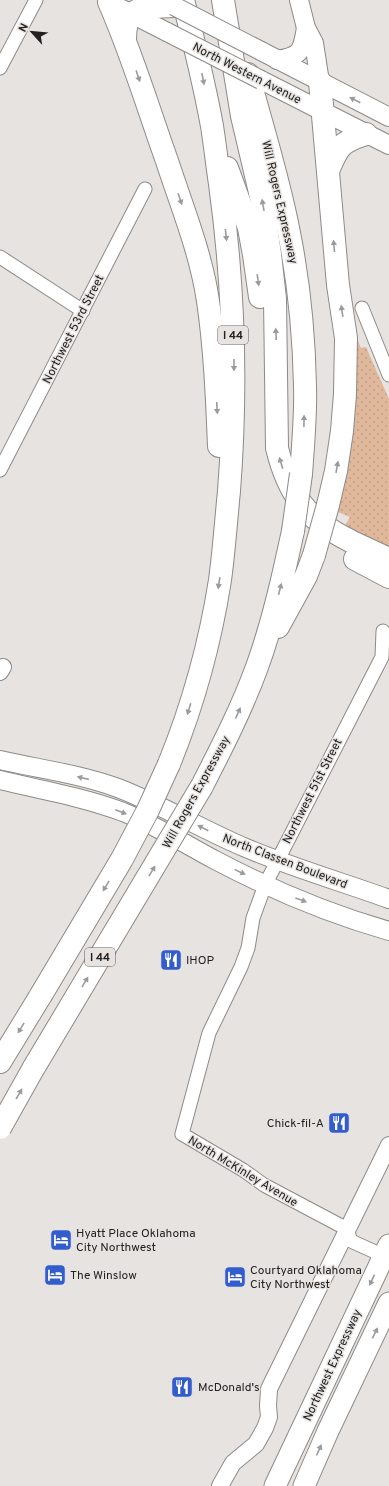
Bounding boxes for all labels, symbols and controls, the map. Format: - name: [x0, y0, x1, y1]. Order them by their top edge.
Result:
- north arrow: [12, 12, 52, 52]
- text: N: [16, 21, 32, 35]
- street label: North Western Avenue: [189, 39, 304, 108]
- one-way arrow: [135, 70, 141, 82]
- one-way arrow: [200, 73, 206, 85]
- one-way arrow: [349, 97, 360, 103]
- street label: Will Rogers Expressway: [257, 139, 301, 266]
- one-way arrow: [177, 193, 183, 205]
- one-way arrow: [260, 198, 266, 211]
- one-way arrow: [223, 229, 229, 242]
- one-way arrow: [331, 240, 338, 252]
- street label: Northwest 53rd Street: [39, 272, 108, 387]
- one-way arrow: [255, 274, 261, 286]
- one-way arrow: [339, 305, 345, 317]
- road number: I 44: [218, 326, 248, 344]
- one-way arrow: [273, 327, 279, 340]
- one-way arrow: [231, 359, 237, 372]
- one-way arrow: [214, 402, 221, 414]
- one-way arrow: [301, 415, 308, 427]
- one-way arrow: [278, 457, 284, 469]
- one-way arrow: [334, 461, 340, 473]
- one-way arrow: [216, 577, 222, 589]
- one-way arrow: [277, 583, 283, 595]
- one-way arrow: [186, 703, 192, 715]
- one-way arrow: [235, 708, 241, 719]
- street label: Will Rogers Expressway: [159, 733, 234, 852]
- street label: Northwest 51st Street: [279, 736, 346, 847]
- one-way arrow: [77, 775, 89, 781]
- one-way arrow: [116, 809, 128, 815]
- one-way arrow: [197, 825, 209, 831]
- street label: North Classen Boulevard: [220, 831, 349, 893]
- one-way arrow: [148, 865, 155, 877]
- one-way arrow: [234, 869, 246, 875]
- one-way arrow: [103, 880, 110, 892]
- one-way arrow: [296, 897, 308, 903]
- restaurant icon: IHOP: [158, 947, 184, 973]
- road number: I 44: [85, 948, 115, 966]
- place label: IHOP: [186, 953, 214, 969]
- one-way arrow: [81, 977, 89, 987]
- one-way arrow: [17, 1022, 24, 1034]
- one-way arrow: [15, 1088, 22, 1100]
- restaurant icon: Chick-fil-A: [326, 1110, 352, 1136]
- place label: Chick-fil-A: [267, 1116, 324, 1132]
- street label: North McKinley Avenue: [185, 1133, 300, 1211]
- place label: Hyatt Place Oklahoma City Northwest: [76, 1226, 196, 1256]
- hotel icon: Hyatt Place Oklahoma City Northwest: [48, 1227, 74, 1253]
- hotel icon: The Winslow: [42, 1262, 68, 1288]
- place label: Courtyard Oklahoma City Northwest: [250, 1263, 362, 1293]
- hotel icon: Courtyard Oklahoma City Northwest: [222, 1264, 248, 1290]
- place label: The Winslow: [70, 1268, 137, 1284]
- one-way arrow: [369, 1274, 375, 1285]
- street label: Northwest Expressway: [300, 1307, 366, 1424]
- one-way arrow: [372, 1327, 378, 1338]
- restaurant icon: McDonald's: [169, 1374, 195, 1400]
- place label: McDonald's: [198, 1380, 260, 1396]
- one-way arrow: [317, 1444, 323, 1456]

